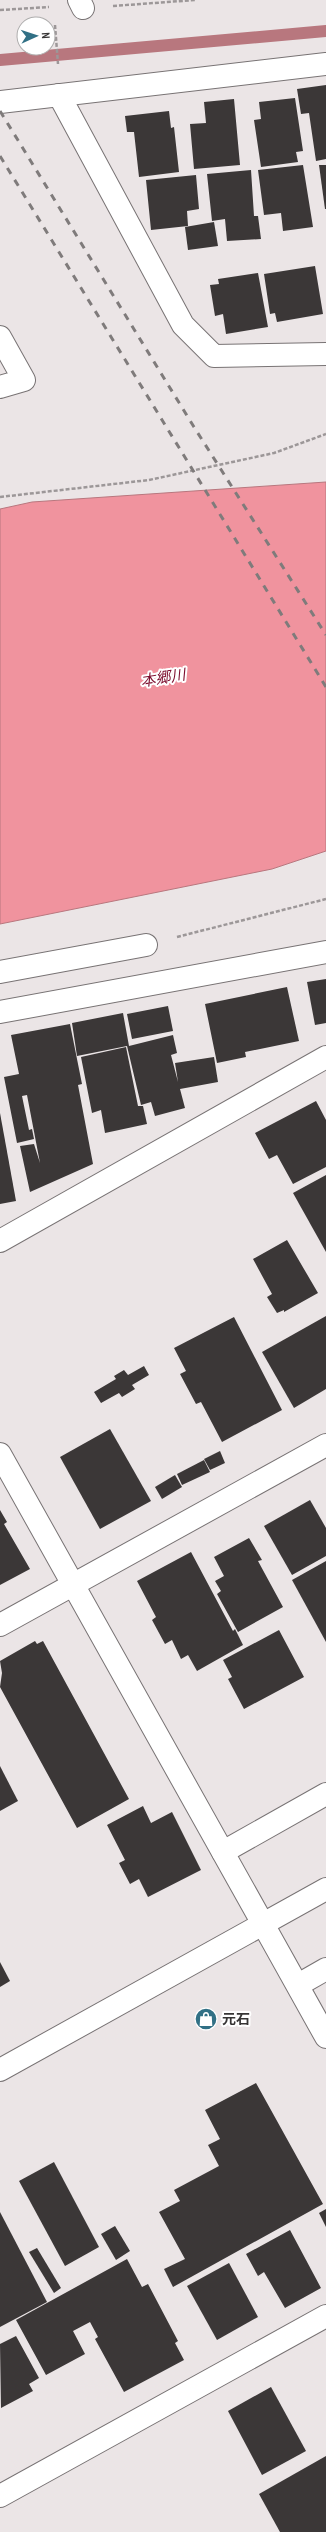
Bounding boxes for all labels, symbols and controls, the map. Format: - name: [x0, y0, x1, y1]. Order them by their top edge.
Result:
- north arrow: [16, 16, 56, 56]
- text: N: [39, 32, 53, 39]
- water label: 本郷川: [139, 664, 189, 690]
- shop icon: 元石: [193, 2006, 219, 2032]
- place label: 元石: [222, 2010, 250, 2028]

